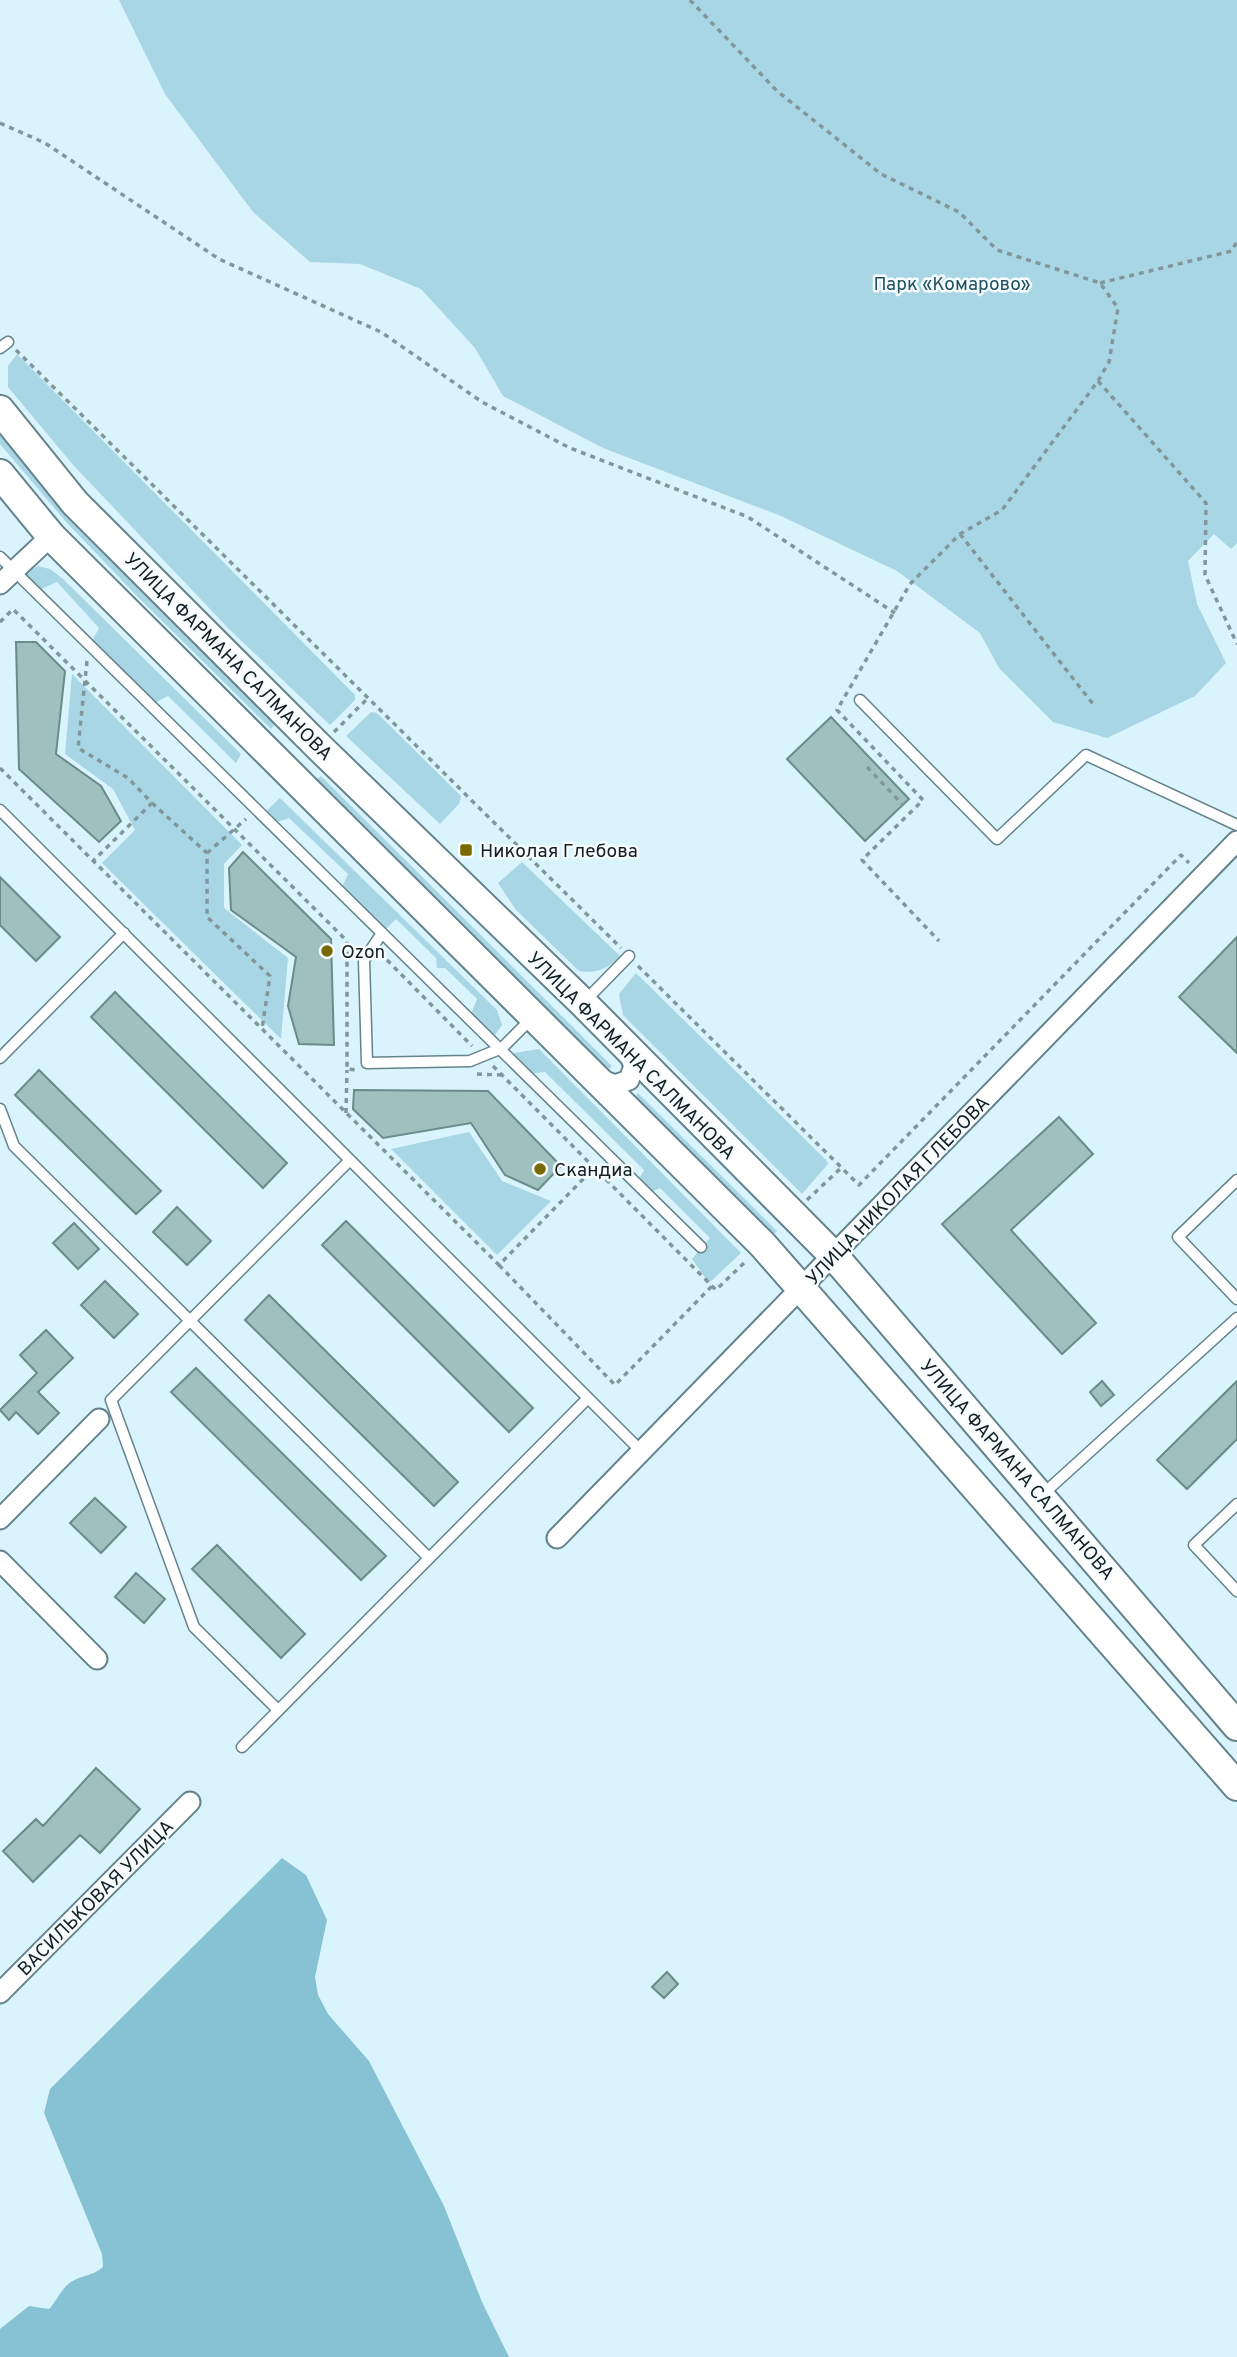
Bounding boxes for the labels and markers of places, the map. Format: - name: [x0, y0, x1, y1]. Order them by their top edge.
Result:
- place label: Николая Глебова: [480, 840, 638, 864]
- marker: Николая Глебова: [458, 842, 474, 858]
- place label: Ozon: [341, 941, 385, 965]
- marker: Ozon: [319, 943, 335, 959]
- place label: Скандиа: [554, 1159, 633, 1183]
- marker: Скандиа: [532, 1161, 548, 1177]

